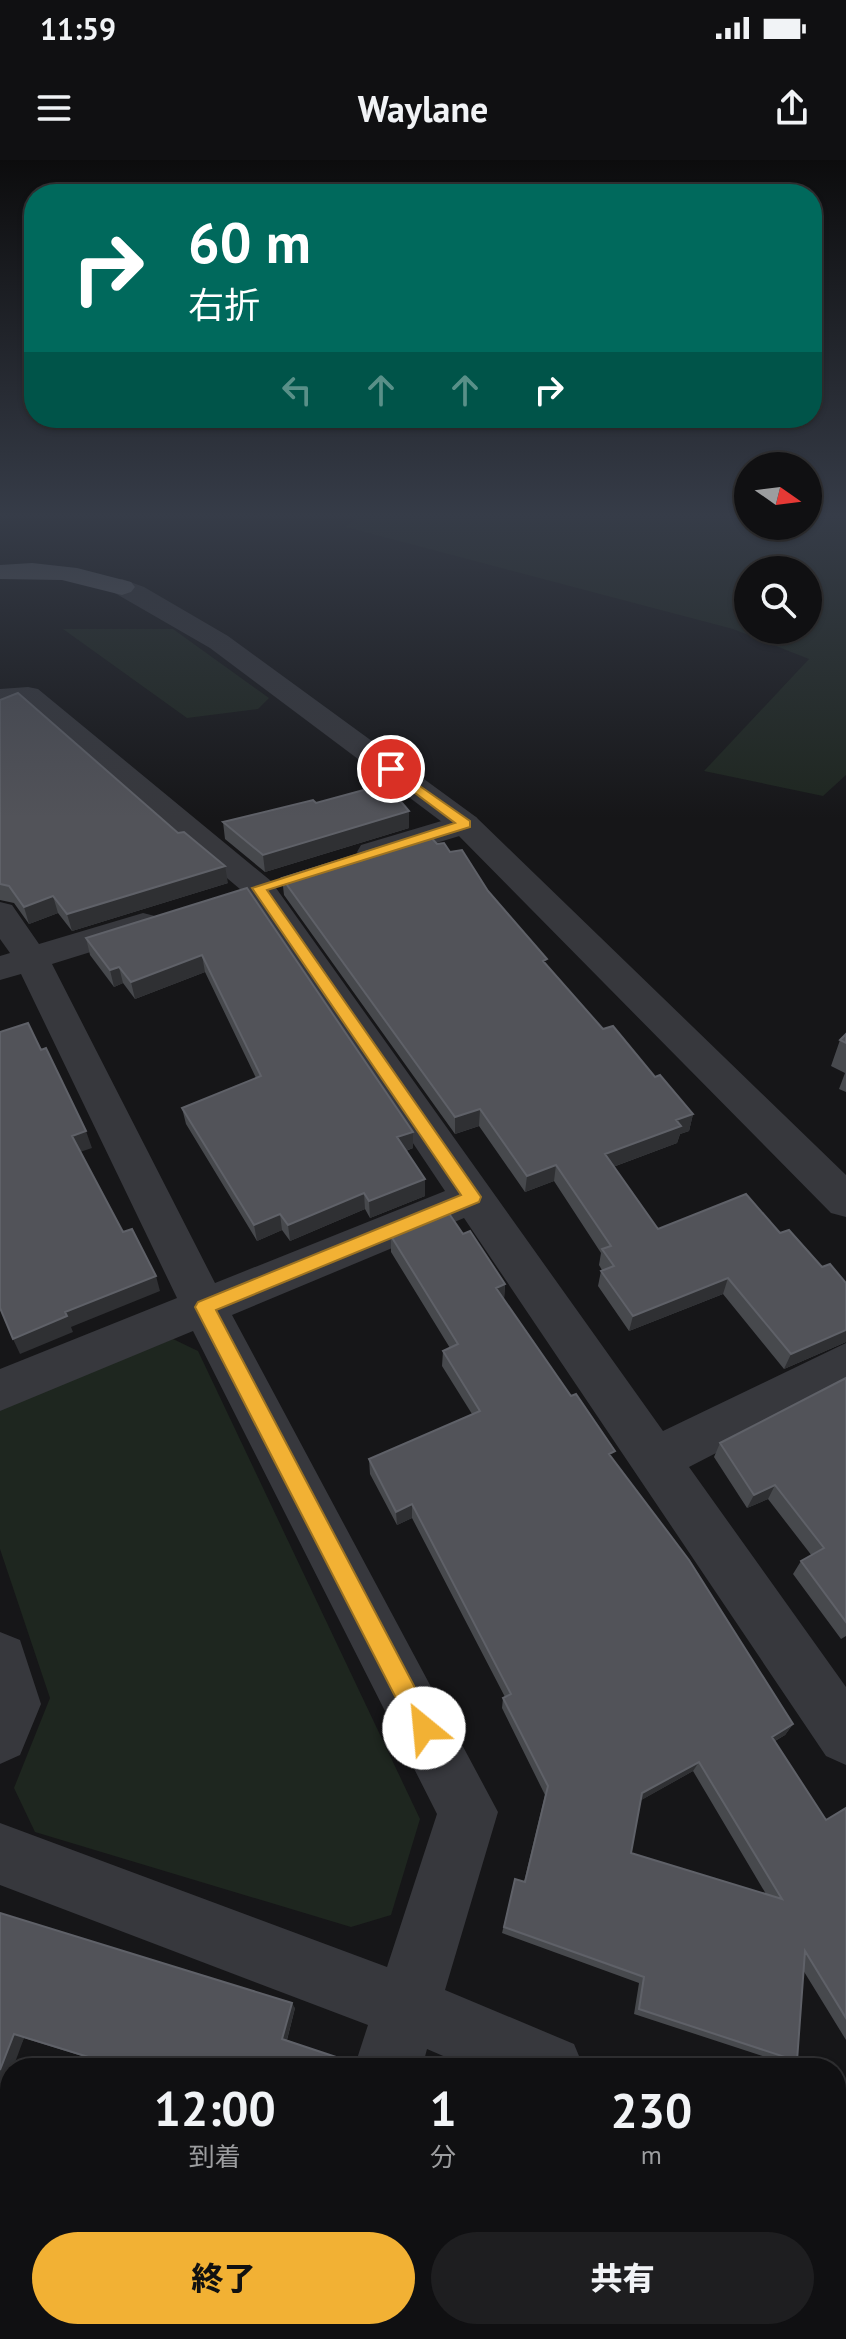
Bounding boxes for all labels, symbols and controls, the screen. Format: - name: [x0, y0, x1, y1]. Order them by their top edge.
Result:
- text: 11:59: [40, 9, 116, 48]
- text: Waylane: [358, 85, 488, 132]
- icon: menu: [32, 86, 76, 130]
- icon: share: [770, 86, 814, 130]
- text: 60 m: [188, 206, 311, 278]
- icon: right: [56, 216, 160, 320]
- text: 右折: [188, 281, 260, 328]
- icon: left: [275, 368, 319, 412]
- icon: ahead: [359, 368, 403, 412]
- icon: ahead: [443, 368, 487, 412]
- icon: right: [527, 368, 571, 412]
- north arrow: [734, 452, 822, 540]
- map controls: [734, 452, 822, 644]
- button: search: [734, 556, 822, 644]
- pin: [357, 735, 425, 803]
- icon: arrive: [369, 747, 413, 791]
- position arrow: [382, 1686, 466, 1770]
- text: 12:00: [154, 2077, 276, 2139]
- text: 1: [429, 2077, 457, 2139]
- text: 230: [610, 2079, 692, 2141]
- text: m: [641, 2138, 662, 2171]
- text: 到着: [189, 2140, 241, 2173]
- text: 分: [430, 2140, 456, 2173]
- button: 終了: [32, 2232, 415, 2324]
- button: 共有: [431, 2232, 814, 2324]

